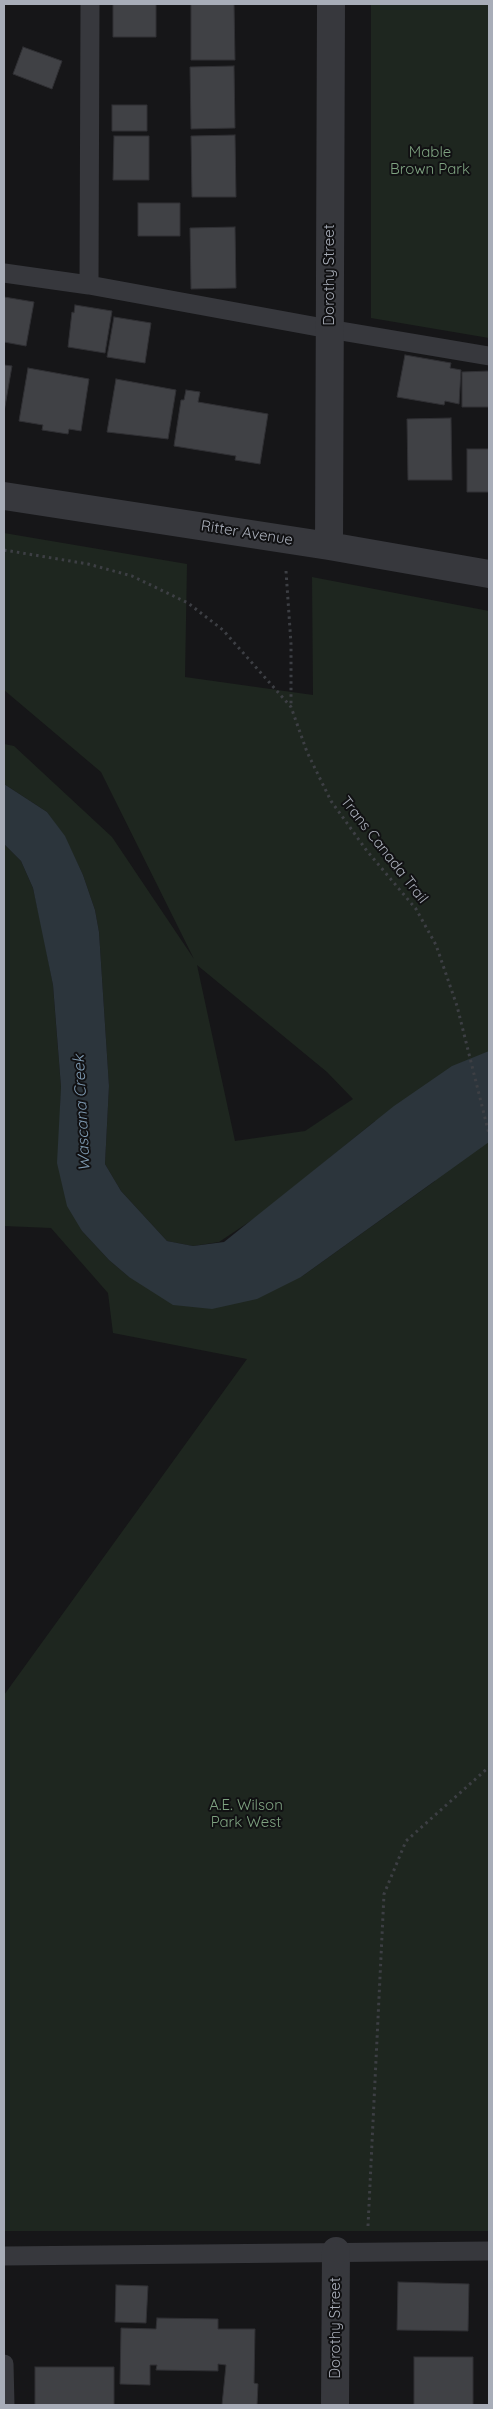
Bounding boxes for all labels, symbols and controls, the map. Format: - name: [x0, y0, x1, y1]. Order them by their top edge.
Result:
- park label: Mable Brown Park: [390, 143, 470, 178]
- street label: Dorothy Street: [320, 224, 338, 326]
- street label: Ritter Avenue: [200, 517, 294, 549]
- street label: Trans Canada Trail: [337, 793, 431, 907]
- water label: Wascana Creek: [69, 1054, 95, 1172]
- park label: A.E. Wilson Park West: [209, 1796, 283, 1831]
- street label: Dorothy Street: [326, 2277, 344, 2379]

